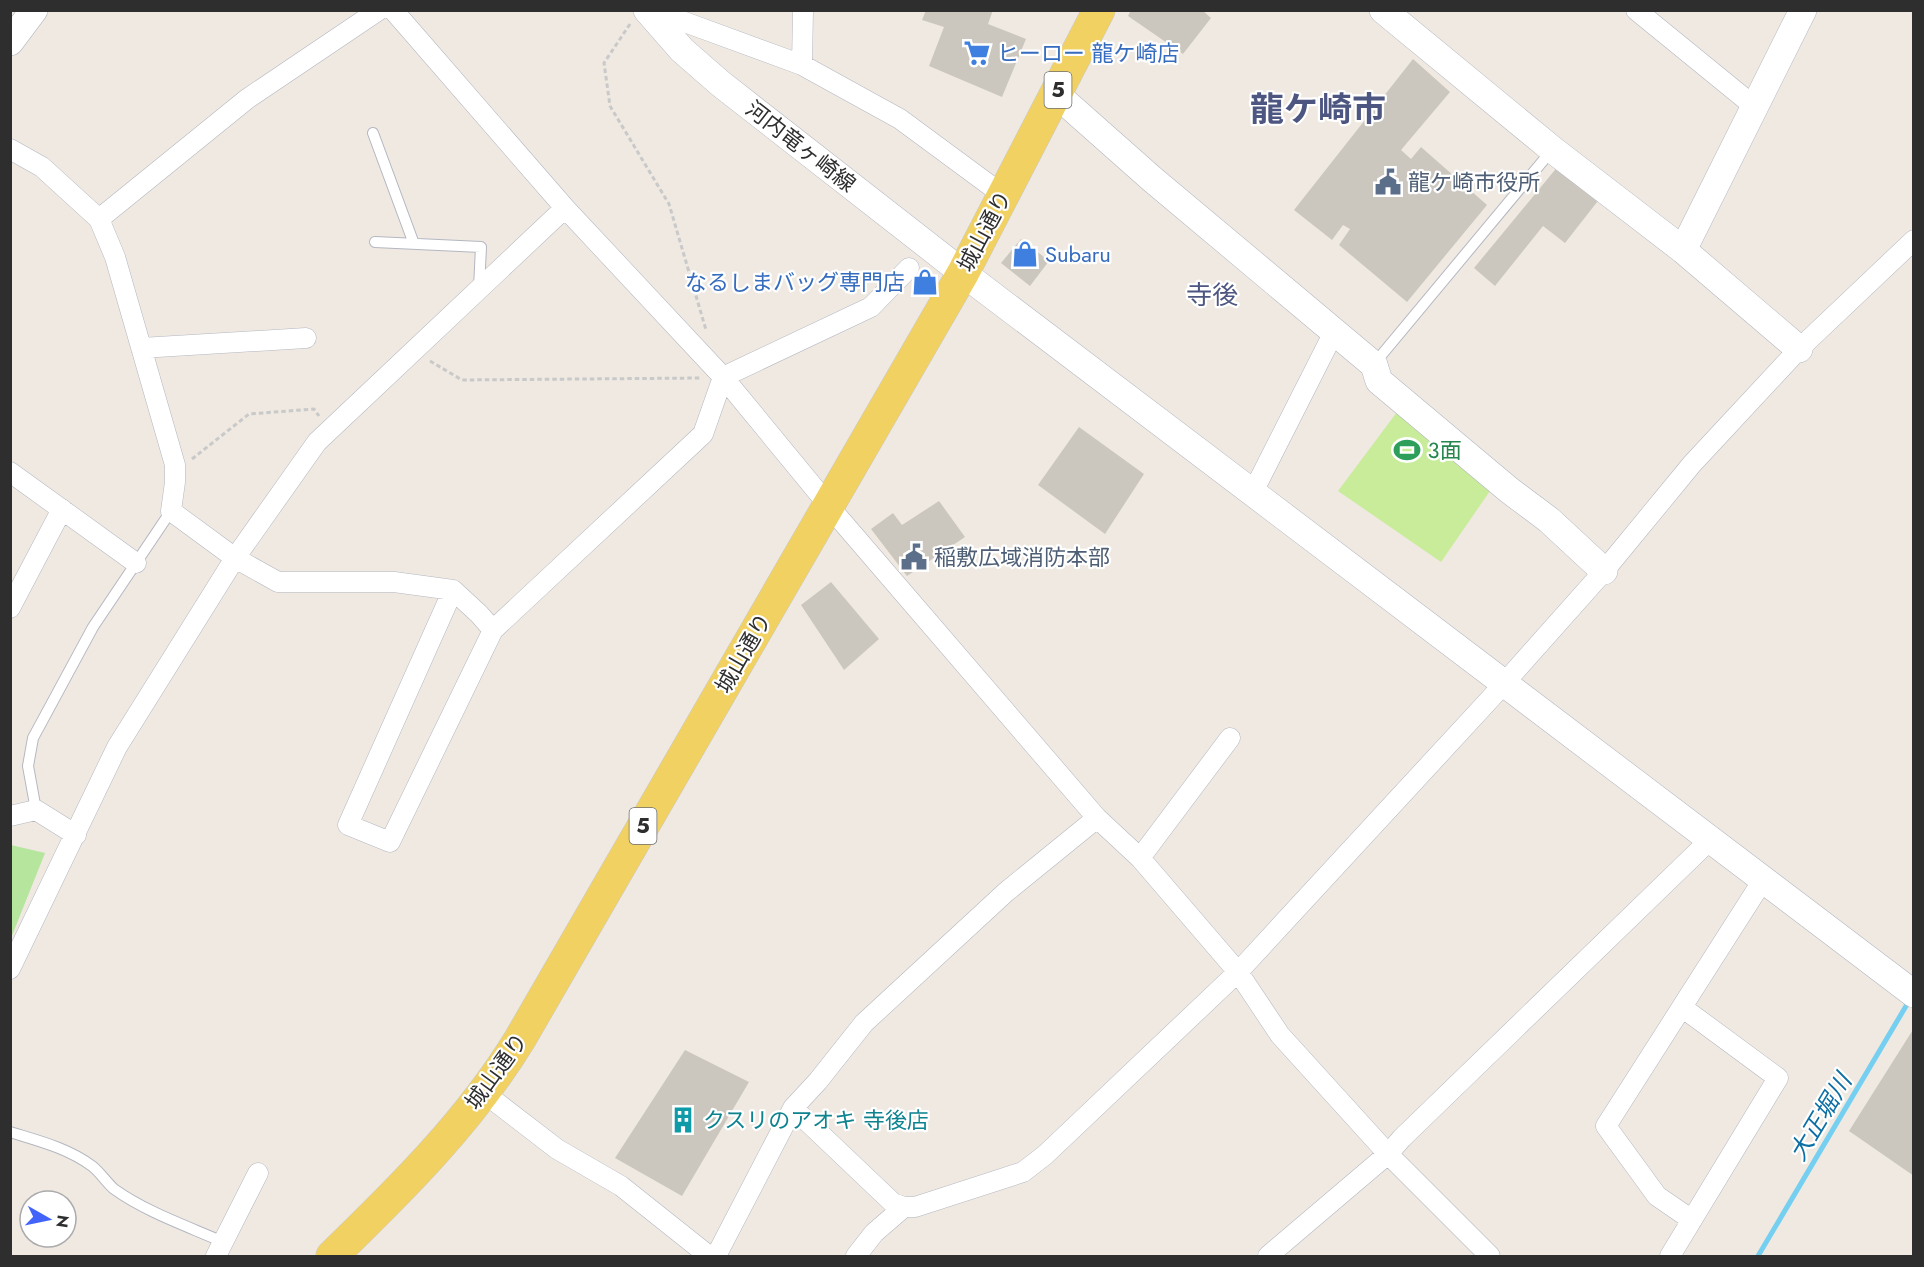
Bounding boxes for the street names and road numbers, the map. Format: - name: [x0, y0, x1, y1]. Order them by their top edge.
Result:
- road number: 5: [1044, 72, 1072, 108]
- street label: 河内竜ヶ崎線: [739, 93, 863, 199]
- street label: 城山通り: [949, 185, 1019, 277]
- street label: 城山通り: [707, 607, 779, 699]
- road number: 5: [630, 808, 656, 844]
- street label: 城山通り: [457, 1026, 535, 1116]

